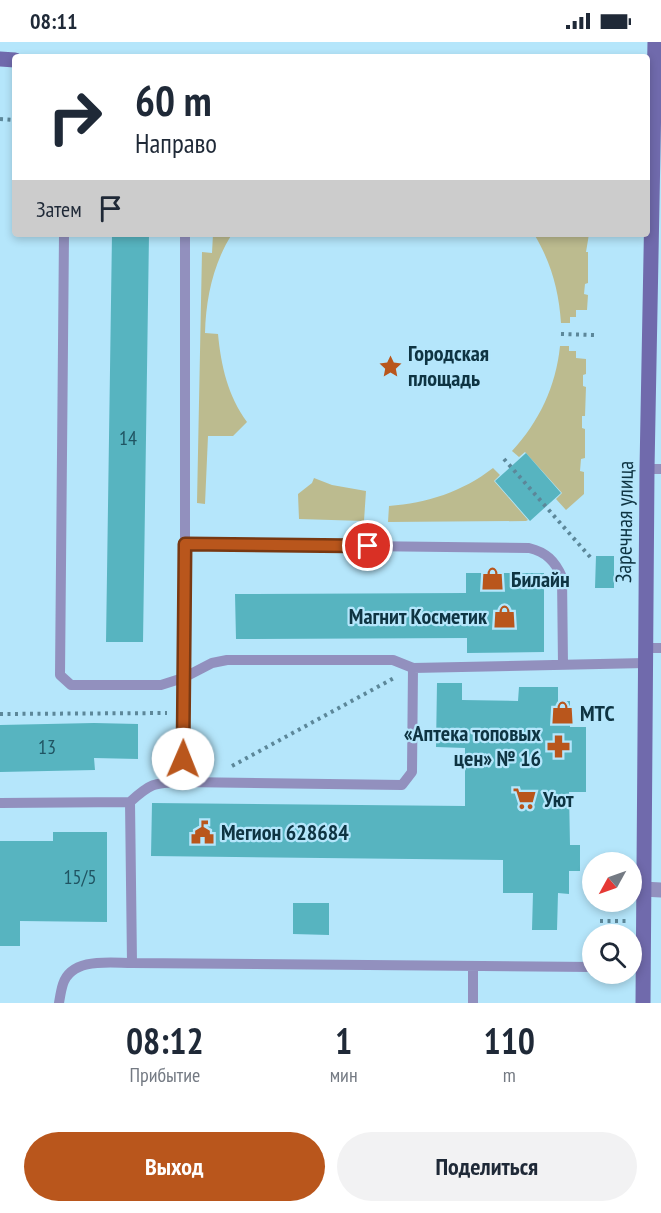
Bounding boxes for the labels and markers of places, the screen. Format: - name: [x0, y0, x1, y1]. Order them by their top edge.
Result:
- place label: Городская площадь: [408, 339, 489, 392]
- place icon: Городская площадь: [377, 353, 403, 379]
- pin: [342, 520, 393, 571]
- place label: Билайн: [511, 565, 570, 593]
- shop icon: Билайн: [480, 566, 506, 592]
- place label: Магнит Косметик: [349, 602, 488, 630]
- shop icon: Магнит Косметик: [492, 603, 518, 629]
- place label: МТС: [580, 699, 614, 727]
- shop icon: МТС: [549, 700, 575, 726]
- place label: «Аптека топовых цен» № 16: [404, 719, 541, 772]
- pharmacy icon: «Аптека топовых цен» № 16: [546, 733, 572, 759]
- place label: Уют: [542, 785, 574, 813]
- supermarket icon: Уют: [512, 786, 538, 812]
- place label: Мегион 628684: [221, 818, 349, 846]
- public building icon: Мегион 628684: [190, 819, 216, 845]

